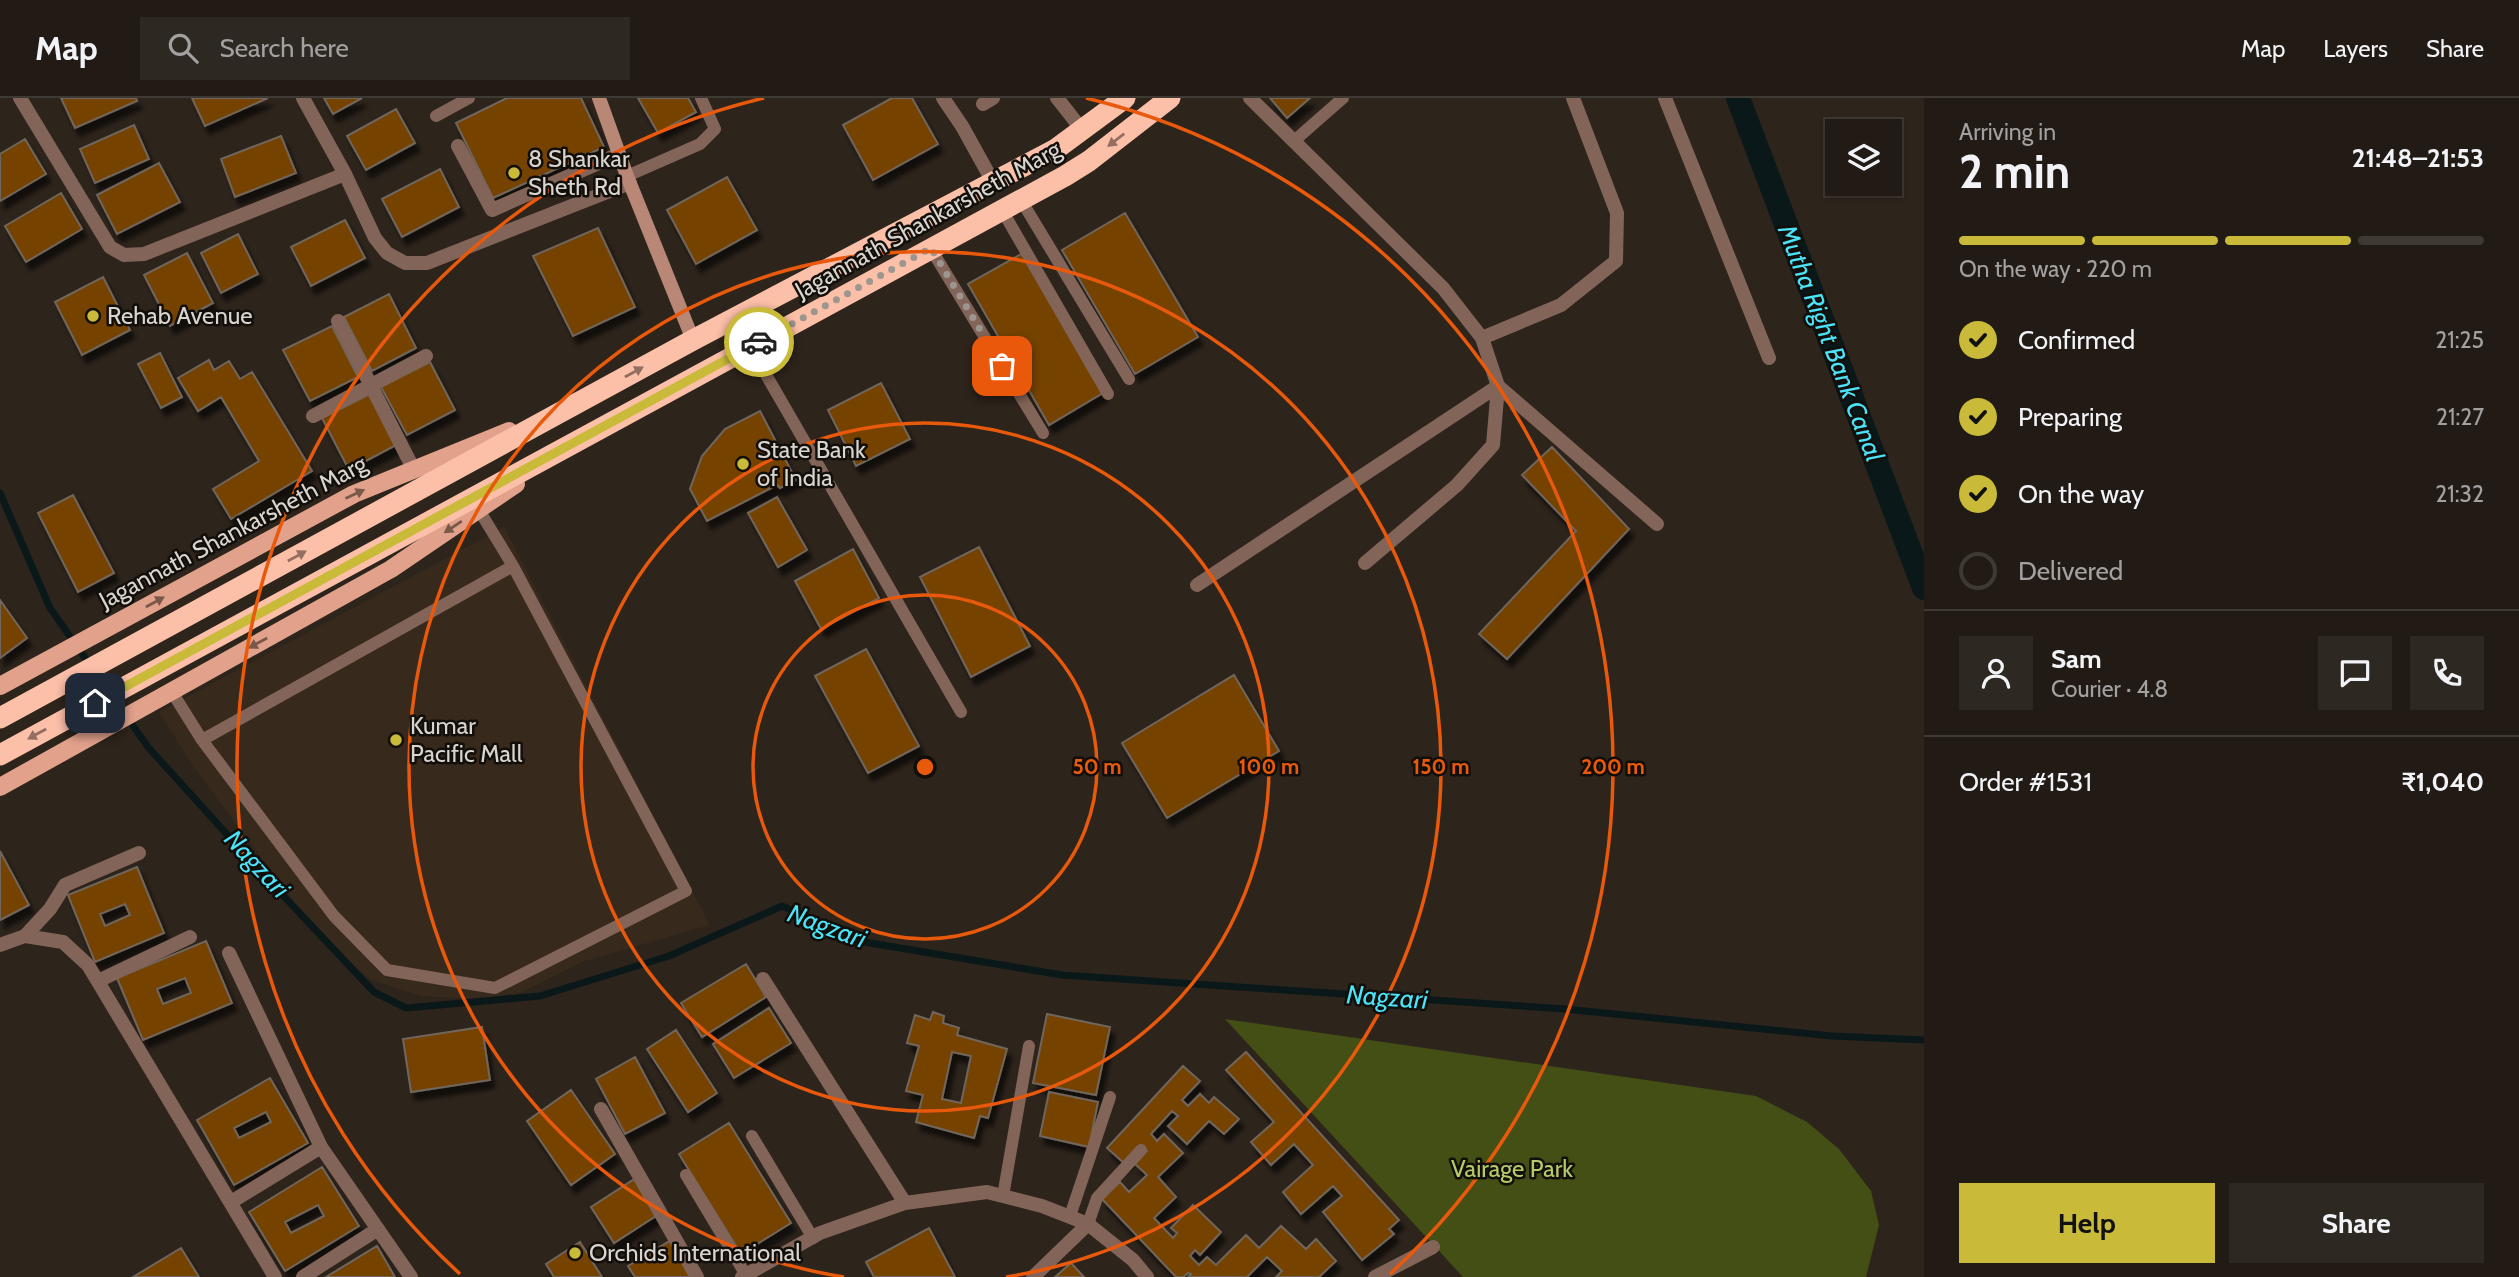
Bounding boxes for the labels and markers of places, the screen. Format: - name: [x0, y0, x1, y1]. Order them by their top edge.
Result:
- place label: 8 Shankar Sheth Rd: [528, 144, 630, 201]
- marker: 8 Shankar Sheth Rd: [506, 165, 522, 181]
- place label: Rehab Avenue: [107, 301, 253, 330]
- marker: Rehab Avenue: [85, 308, 101, 324]
- pin: [972, 336, 1032, 396]
- place label: State Bank of India: [757, 435, 866, 492]
- marker: State Bank of India: [735, 456, 751, 472]
- pin: [65, 673, 125, 733]
- place label: Kumar Pacific Mall: [410, 711, 523, 768]
- marker: Kumar Pacific Mall: [388, 732, 404, 748]
- centre of rings: [913, 755, 937, 779]
- place label: Orchids International: [589, 1238, 801, 1267]
- marker: Orchids International: [567, 1245, 583, 1261]

